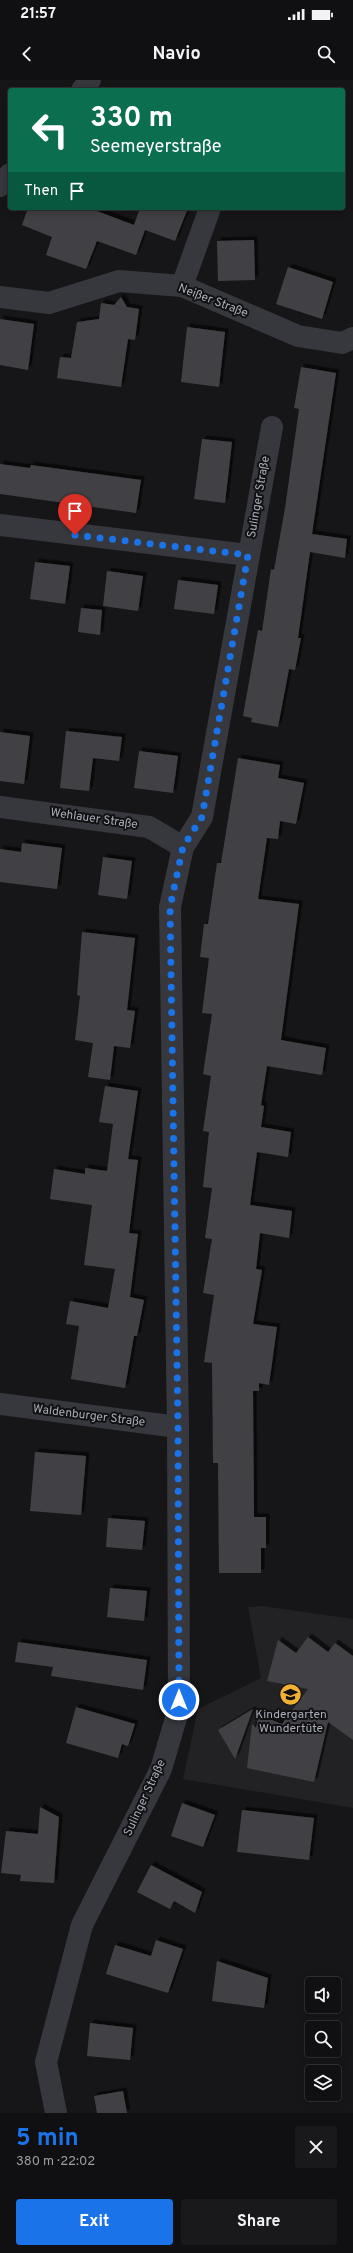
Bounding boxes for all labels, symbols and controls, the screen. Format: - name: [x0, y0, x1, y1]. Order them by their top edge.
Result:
- text: 21:57: [20, 5, 56, 24]
- icon: back: [16, 43, 38, 65]
- text: Navio: [152, 43, 201, 66]
- icon: search: [315, 43, 337, 65]
- text: 330 m: [90, 101, 173, 137]
- icon: left: [24, 104, 76, 156]
- text: Seemeyerstraße: [90, 136, 221, 159]
- icon: arrive: [66, 180, 88, 202]
- text: Then: [24, 182, 58, 201]
- street label: Neißer Straße: [176, 280, 250, 322]
- street label: Sulinger Straße: [244, 455, 274, 539]
- pin: [58, 494, 92, 535]
- icon: arrive: [64, 500, 86, 522]
- street label: Wehlauer Straße: [49, 805, 139, 833]
- street label: Waldenburger Straße: [32, 1401, 146, 1431]
- position arrow: [158, 1679, 200, 1721]
- school or university icon: Kindergarten Wundertüte: [278, 1681, 304, 1707]
- place label: Kindergarten Wundertüte: [255, 1707, 327, 1737]
- street label: Sulinger Straße: [120, 1757, 170, 1839]
- map controls: [305, 1977, 341, 2101]
- button: sound: [305, 1977, 341, 2013]
- button: search: [305, 2021, 341, 2057]
- button: layers: [305, 2065, 341, 2101]
- text: 5 min: [16, 2124, 79, 2154]
- button: close: [295, 2126, 337, 2168]
- text: 380 m · 22:02: [16, 2154, 95, 2170]
- button: Exit: [16, 2199, 173, 2245]
- button: Share: [181, 2199, 337, 2245]

